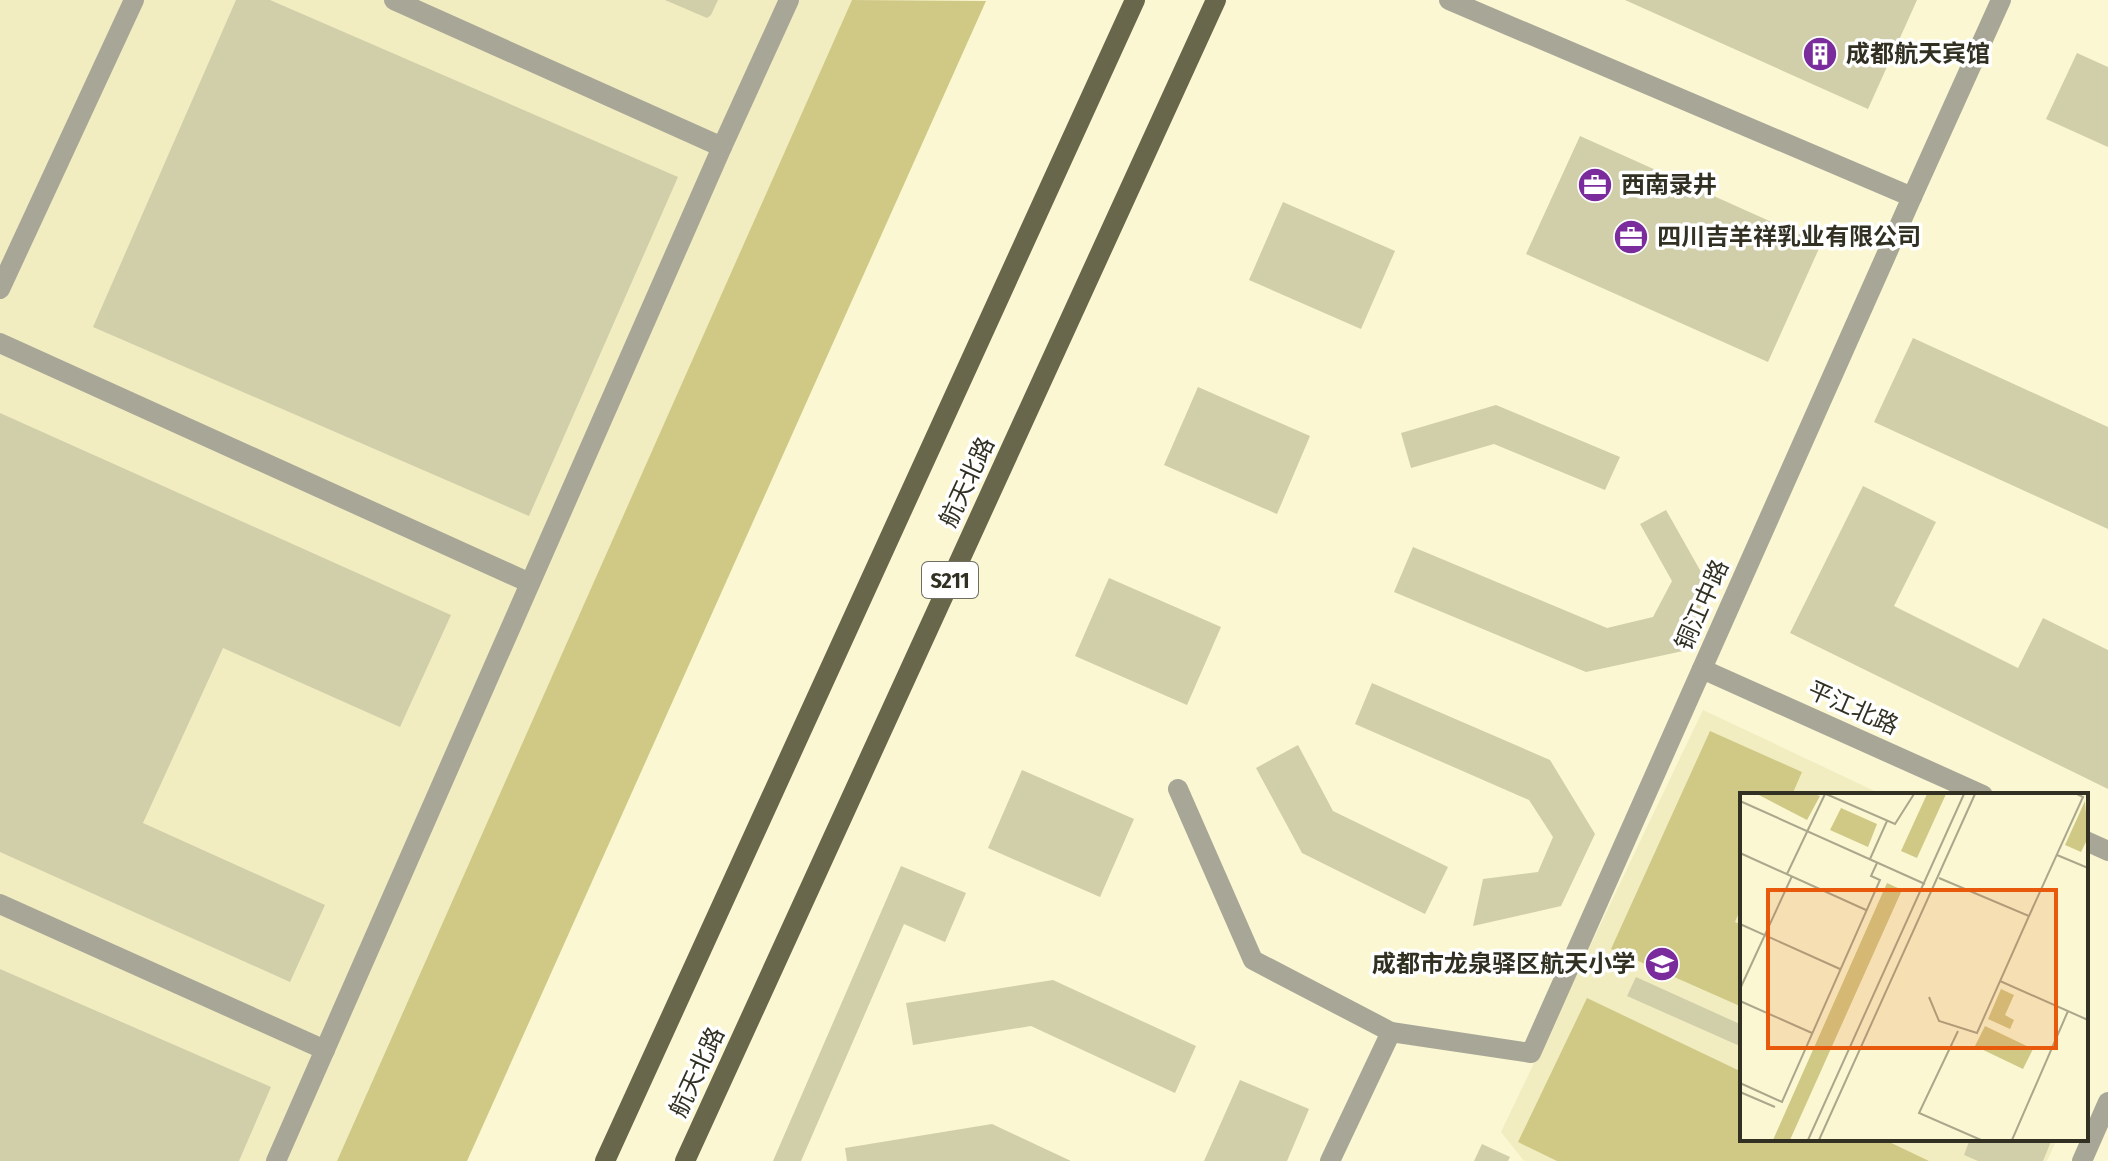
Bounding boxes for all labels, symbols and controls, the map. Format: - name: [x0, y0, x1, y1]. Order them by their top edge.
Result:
- building icon: 成都航天宾馆: [1801, 35, 1839, 73]
- place label: 成都航天宾馆: [1846, 40, 1990, 68]
- office icon: 西南录井: [1576, 166, 1614, 204]
- place label: 西南录井: [1621, 171, 1717, 199]
- office icon: 四川吉羊祥乳业有限公司: [1612, 218, 1650, 256]
- place label: 四川吉羊祥乳业有限公司: [1657, 223, 1921, 251]
- street label: 航天北路: [934, 433, 1000, 531]
- street label: 铜江中路: [1670, 555, 1734, 655]
- road number: S211: [922, 562, 978, 598]
- street label: 平江北路: [1803, 676, 1903, 740]
- inset map: [1740, 793, 2088, 1141]
- school or university icon: 成都市龙泉驿区航天小学: [1643, 945, 1681, 983]
- place label: 成都市龙泉驿区航天小学: [1372, 950, 1636, 978]
- street label: 航天北路: [664, 1023, 730, 1121]

